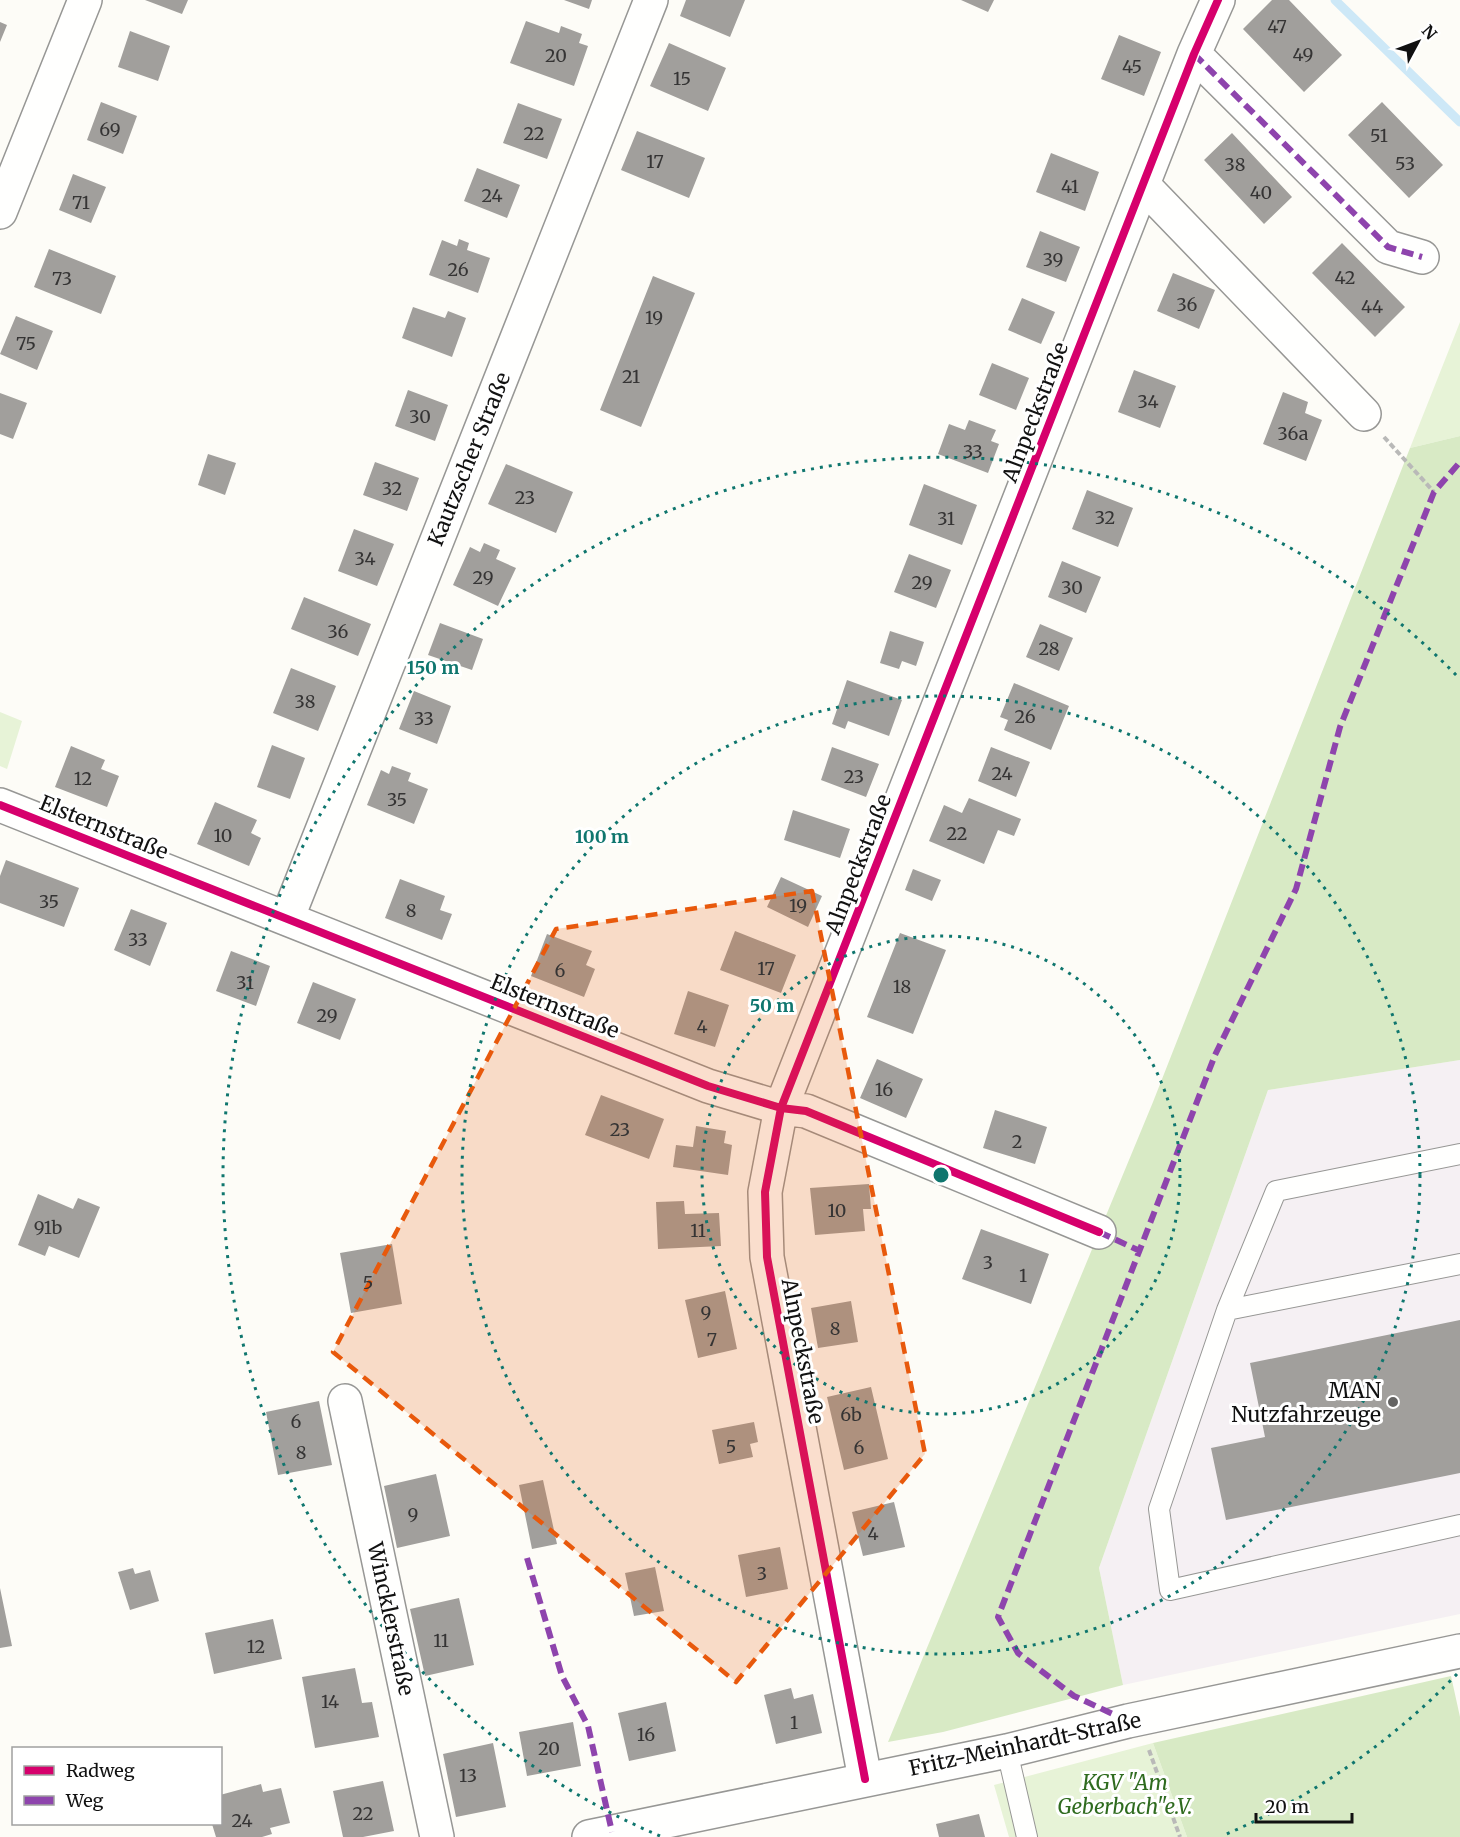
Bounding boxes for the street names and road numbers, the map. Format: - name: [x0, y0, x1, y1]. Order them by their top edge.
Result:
- street label: Alnpeckstraße: [996, 338, 1074, 487]
- street label: Kautzscher Straße: [422, 368, 516, 550]
- street label: Elsternstraße: [36, 789, 172, 865]
- street label: Alnpeckstraße: [819, 790, 897, 939]
- street label: Elsternstraße: [487, 968, 623, 1044]
- street label: Alnpeckstraße: [775, 1275, 830, 1426]
- street label: Wincklerstraße: [361, 1539, 420, 1698]
- street label: Fritz-Meinhardt-Straße: [906, 1706, 1144, 1782]

